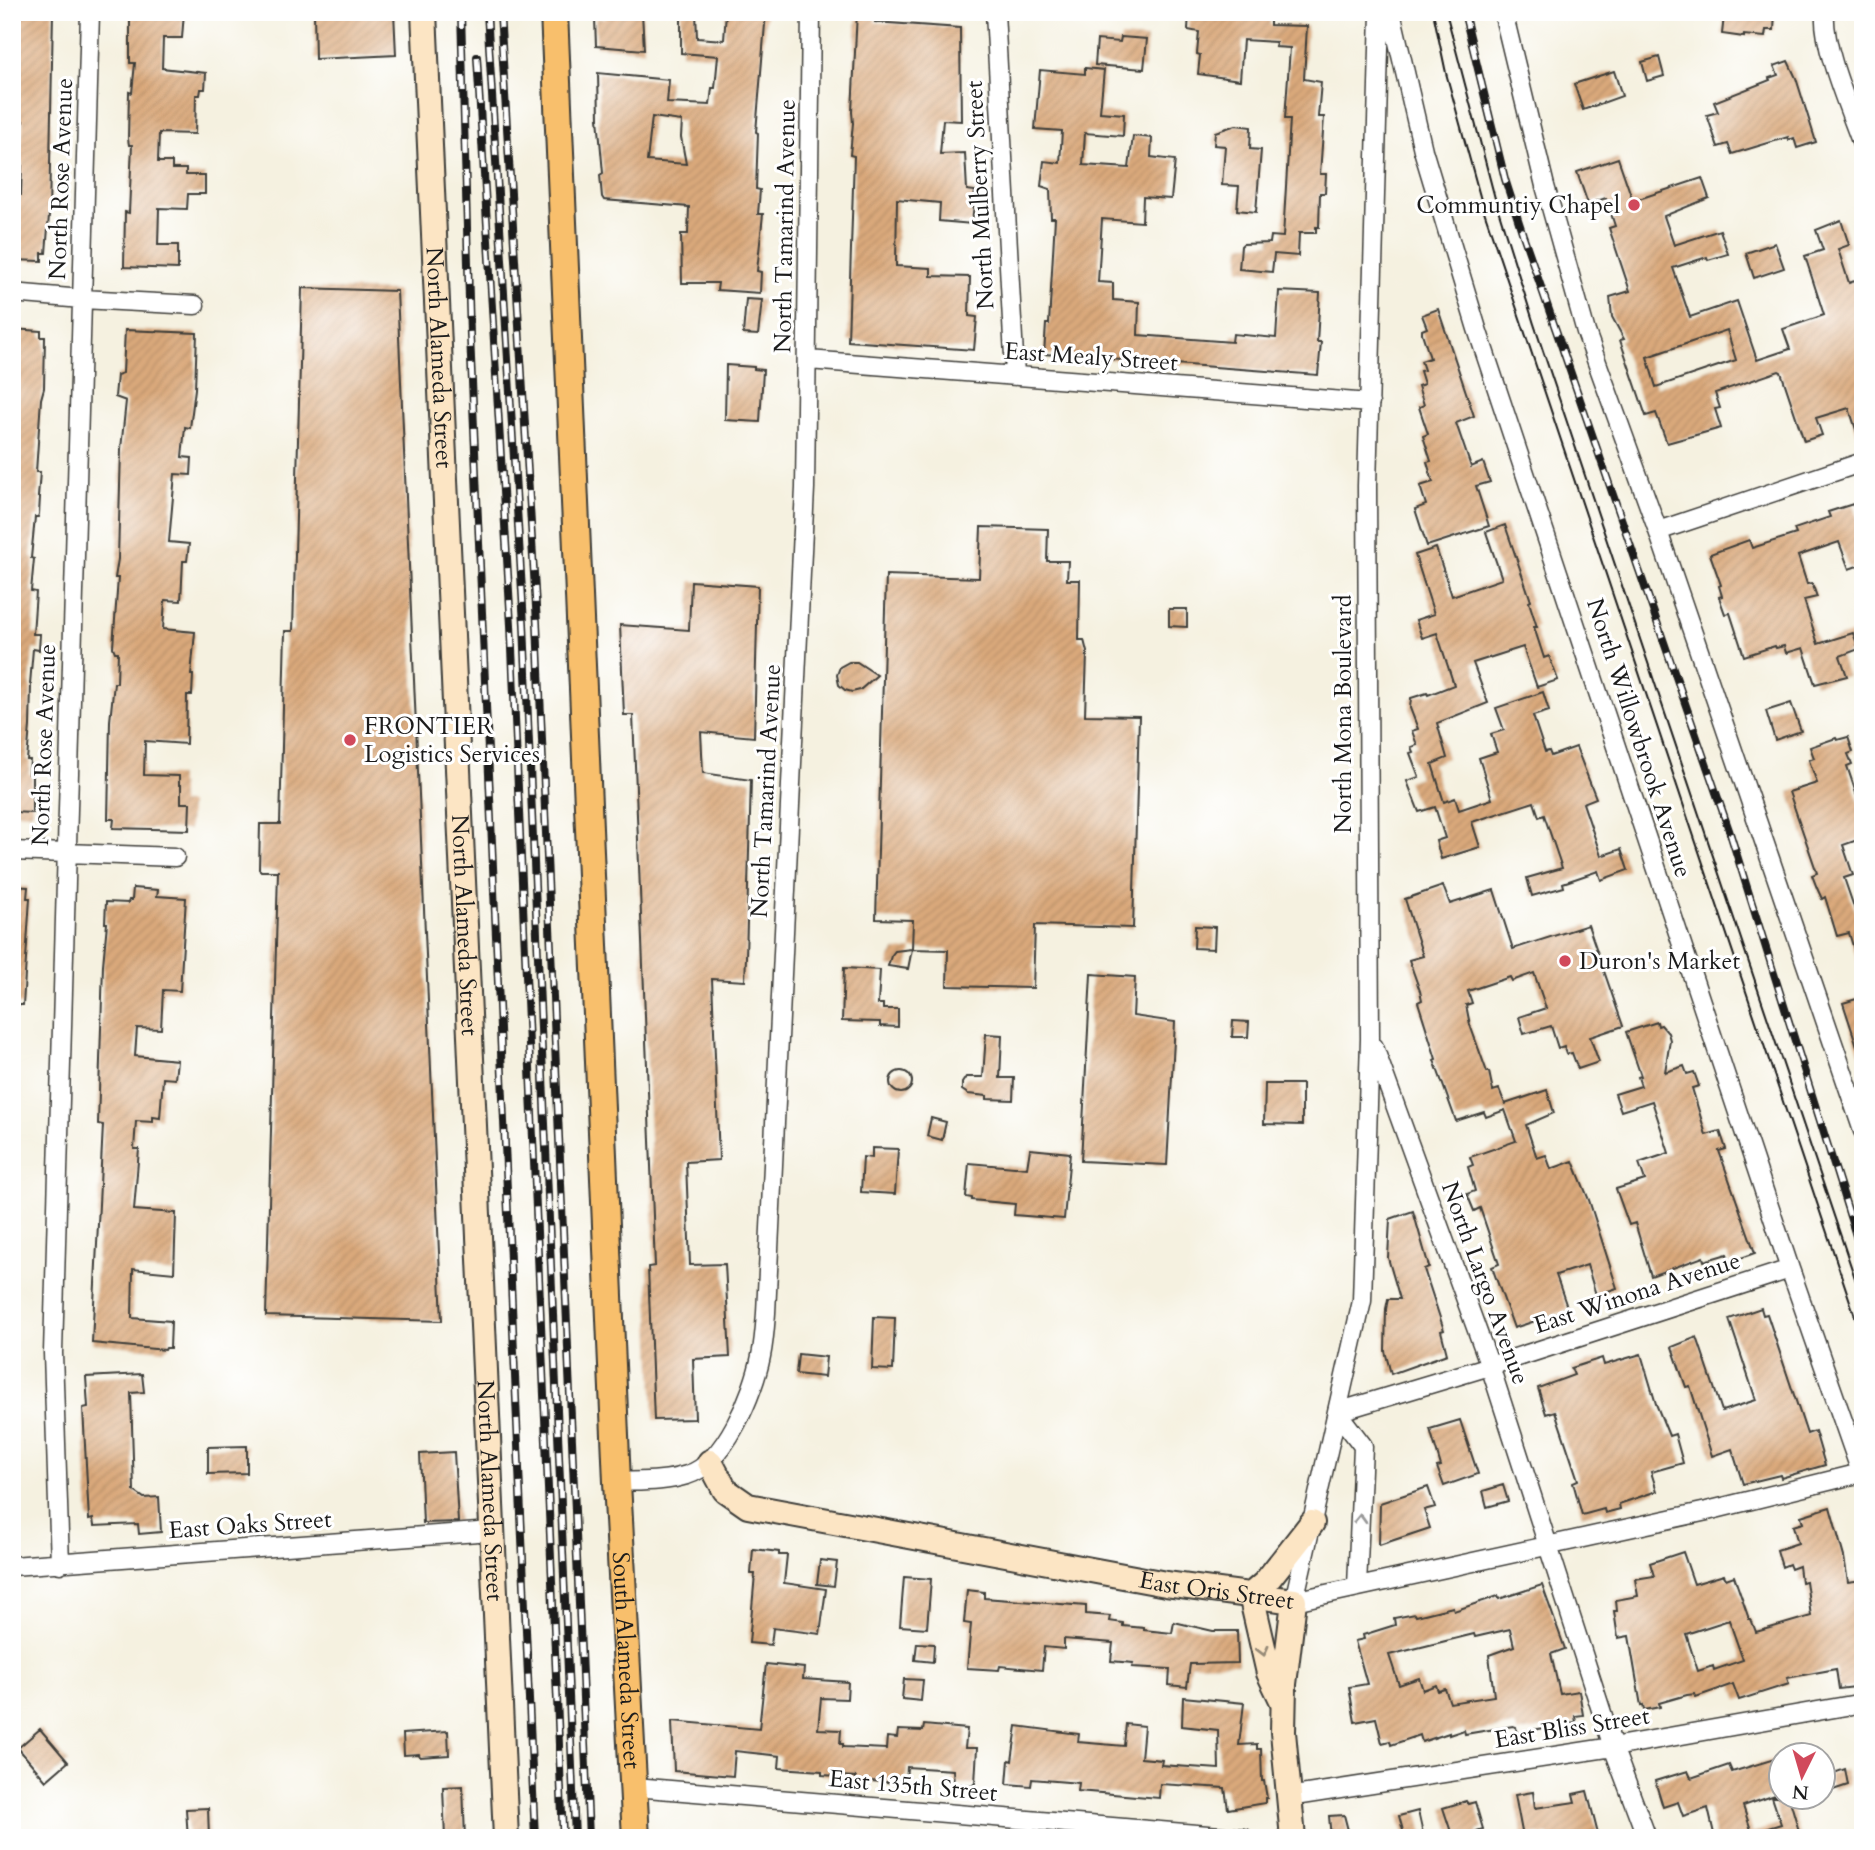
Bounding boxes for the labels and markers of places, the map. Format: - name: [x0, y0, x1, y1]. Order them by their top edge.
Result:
- place label: Communtiy Chapel: [1416, 189, 1620, 222]
- marker: Communtiy Chapel: [1626, 197, 1642, 213]
- place label: FRONTIER Logistics Services: [364, 710, 540, 771]
- marker: FRONTIER Logistics Services: [342, 732, 358, 748]
- place label: Duron's Market: [1579, 945, 1740, 978]
- marker: Duron's Market: [1557, 953, 1573, 969]

